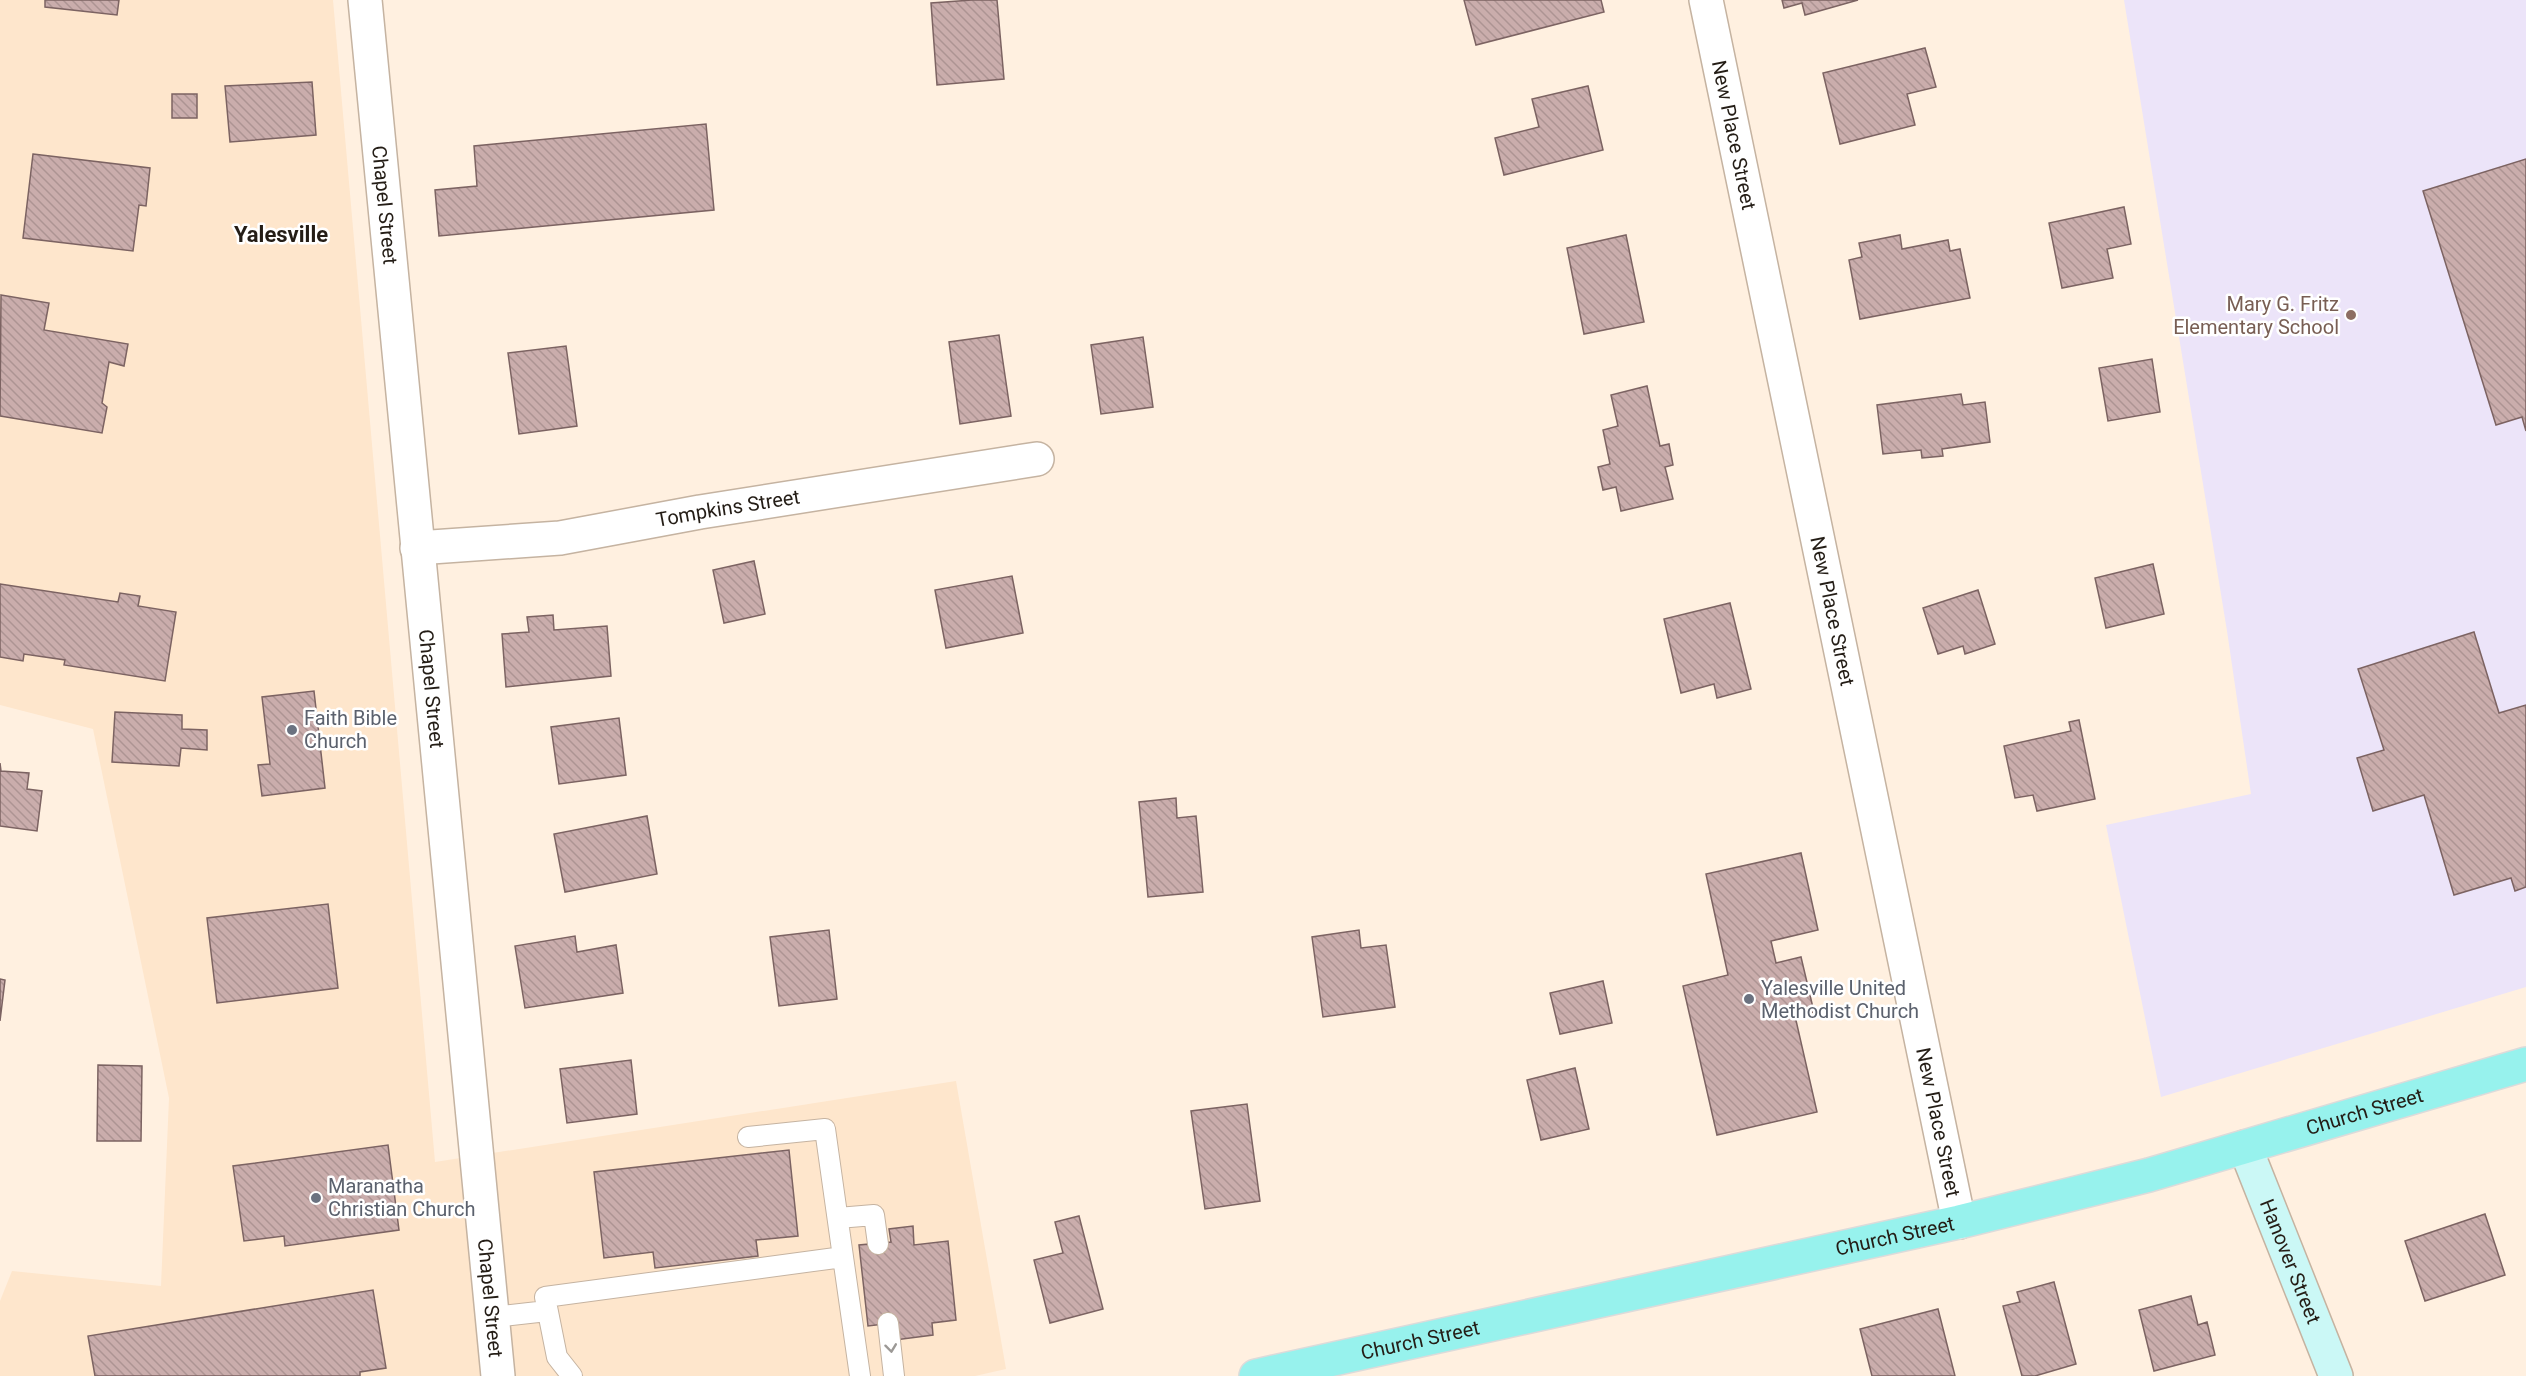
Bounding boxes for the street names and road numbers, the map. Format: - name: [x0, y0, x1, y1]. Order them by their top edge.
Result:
- street label: New Place Street: [1707, 58, 1761, 212]
- street label: Chapel Street: [367, 144, 403, 266]
- street label: Tompkins Street: [654, 484, 802, 532]
- street label: New Place Street: [1805, 534, 1860, 688]
- street label: Chapel Street: [414, 628, 449, 749]
- street label: New Place Street: [1911, 1045, 1966, 1199]
- street label: Church Street: [2303, 1083, 2426, 1140]
- street label: Hanover Street: [2255, 1195, 2326, 1327]
- street label: Church Street: [1833, 1211, 1956, 1261]
- street label: Chapel Street: [473, 1237, 508, 1359]
- street label: Church Street: [1358, 1315, 1482, 1365]

